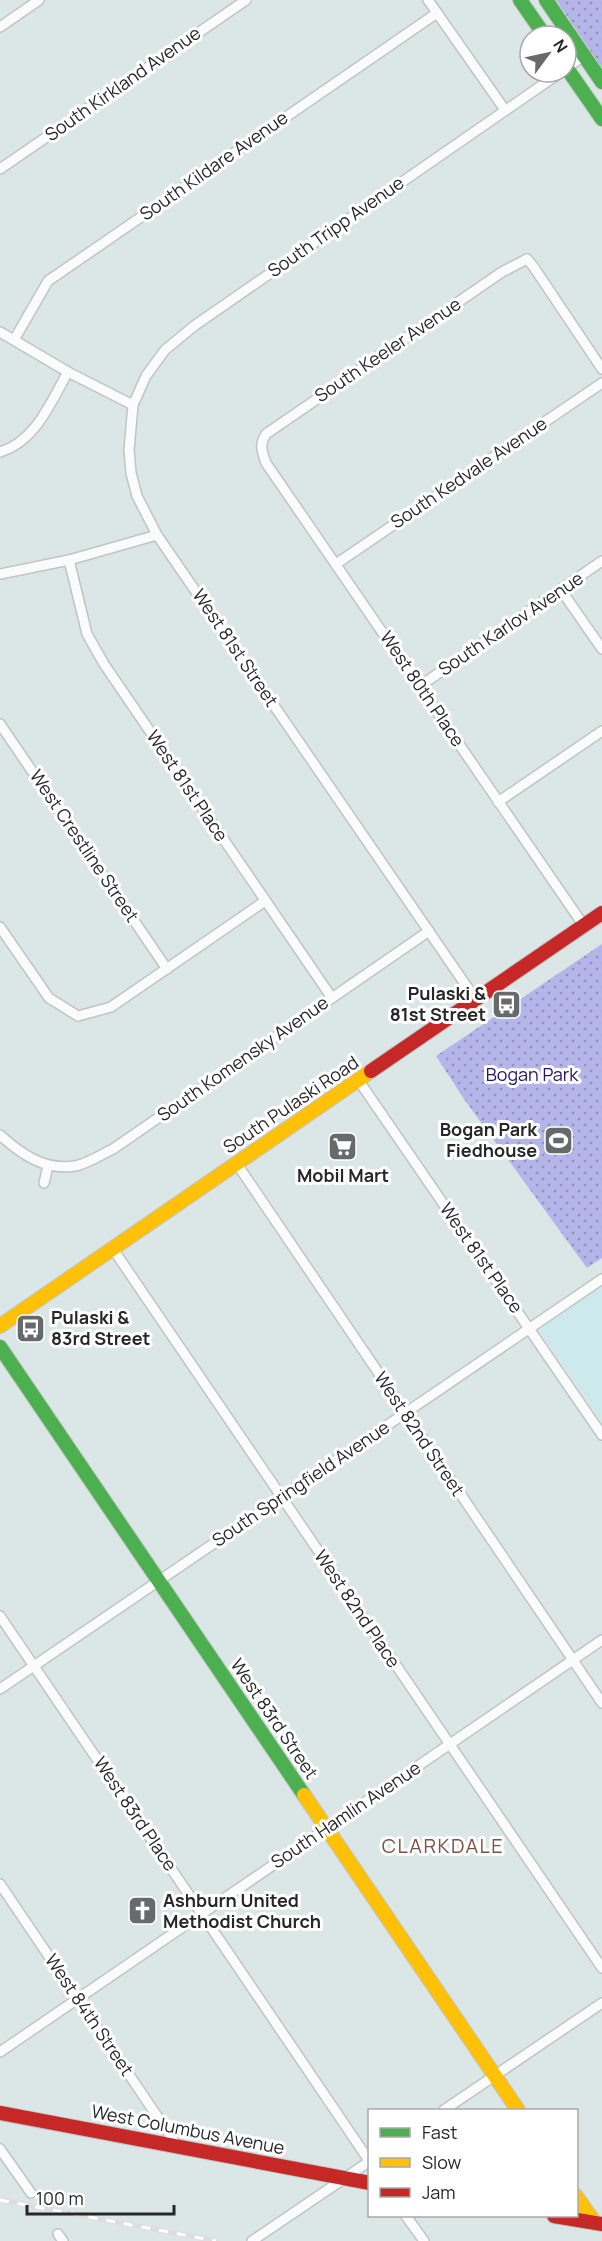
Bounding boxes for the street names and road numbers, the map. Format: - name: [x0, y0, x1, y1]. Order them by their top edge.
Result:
- street label: South Kirkland Avenue: [40, 20, 205, 146]
- street label: South Kildare Avenue: [135, 105, 292, 225]
- street label: South Tripp Avenue: [263, 170, 408, 282]
- street label: South Keeler Avenue: [310, 291, 465, 407]
- street label: South Kedvale Avenue: [386, 411, 551, 533]
- street label: South Karlov Avenue: [433, 566, 588, 681]
- street label: West 81st Street: [188, 584, 284, 711]
- street label: West 80th Place: [375, 626, 470, 751]
- street label: West 81st Place: [142, 725, 234, 846]
- street label: West Crestline Street: [25, 765, 145, 926]
- street label: South Komensky Avenue: [152, 990, 333, 1126]
- street label: South Pulaski Road: [218, 1050, 363, 1158]
- street label: West 81st Place: [435, 1197, 529, 1317]
- street label: West 82nd Street: [369, 1367, 470, 1500]
- street label: South Springfield Avenue: [207, 1415, 394, 1552]
- street label: West 82nd Place: [309, 1545, 406, 1672]
- street label: West 83rd Street: [226, 1654, 324, 1783]
- street label: West 83rd Place: [89, 1752, 183, 1875]
- street label: South Hamlin Avenue: [266, 1755, 425, 1873]
- street label: West 84th Street: [40, 1949, 139, 2080]
- street label: West Columbus Avenue: [90, 2099, 287, 2160]

